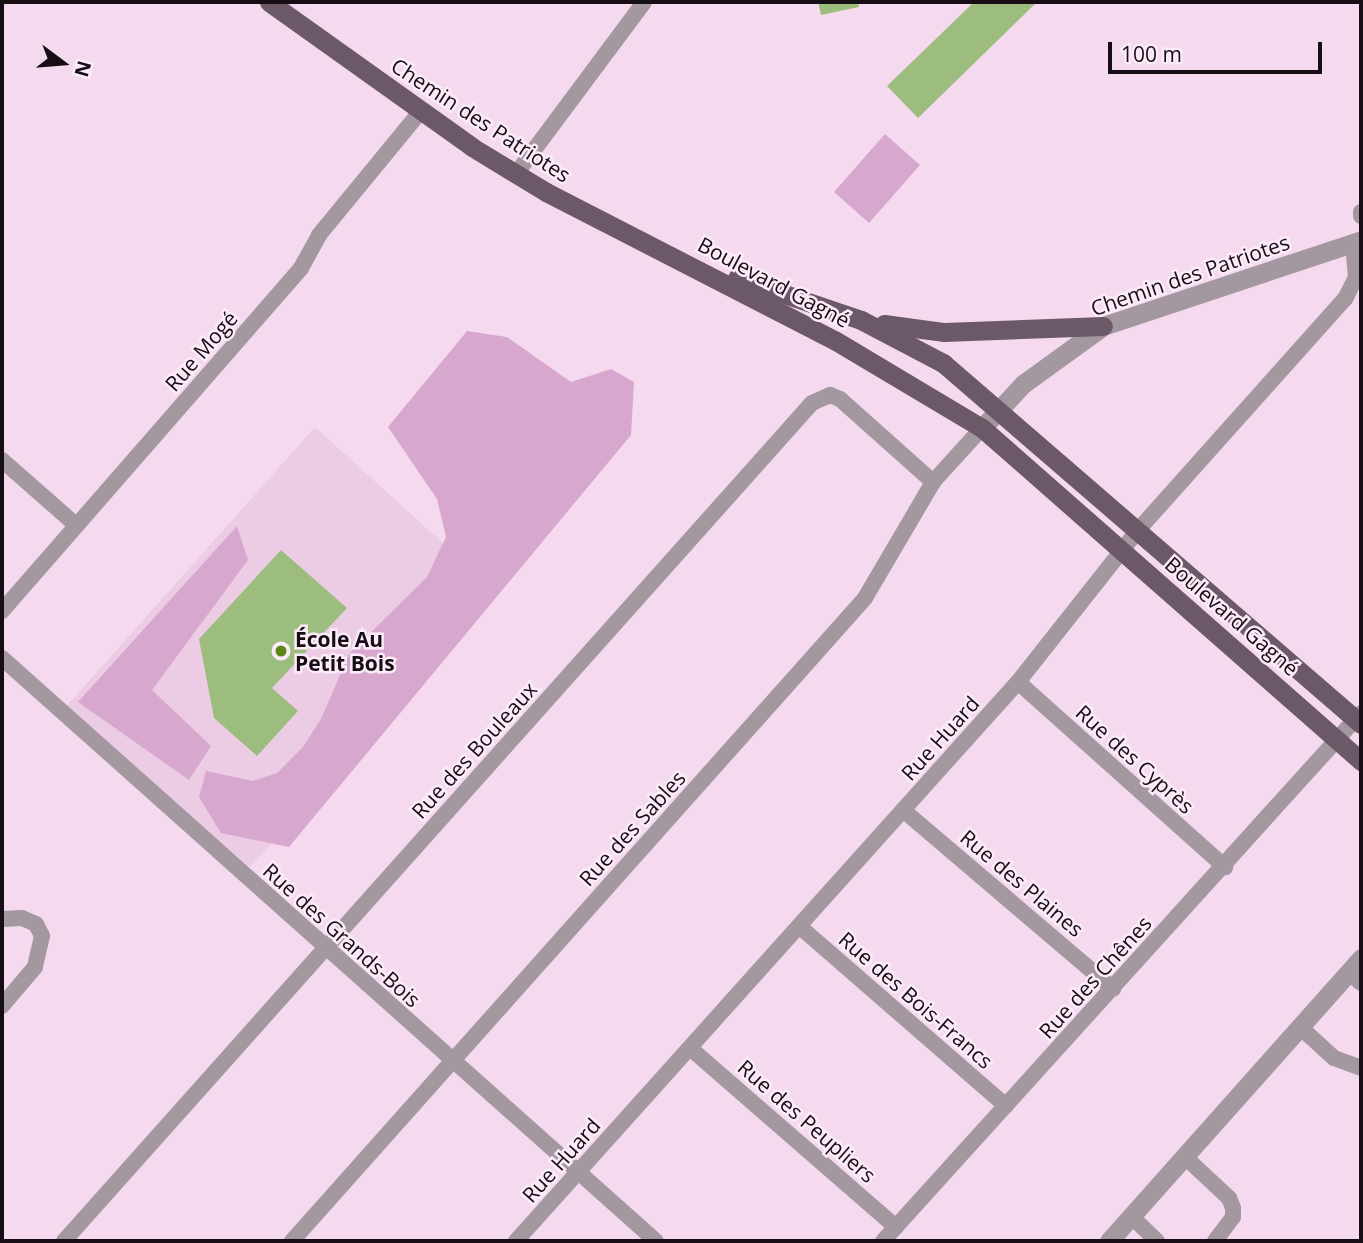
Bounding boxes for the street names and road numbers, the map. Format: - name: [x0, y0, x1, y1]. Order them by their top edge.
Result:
- street label: Chemin des Patriotes: [387, 53, 575, 187]
- street label: Chemin des Patriotes: [1087, 229, 1293, 321]
- street label: Boulevard Gagné: [694, 231, 854, 333]
- street label: Rue Mogé: [159, 306, 243, 396]
- street label: Boulevard Gagné: [1160, 551, 1304, 681]
- street label: Rue des Bouleaux: [406, 677, 542, 823]
- street label: Rue Huard: [896, 691, 984, 785]
- street label: Rue des Cyprès: [1071, 699, 1199, 819]
- street label: Rue des Sables: [574, 765, 690, 891]
- street label: Rue des Plaines: [955, 824, 1089, 942]
- street label: Rue des Grands-Bois: [258, 858, 426, 1012]
- street label: Rue des Chênes: [1034, 911, 1156, 1043]
- street label: Rue des Bois-Francs: [834, 926, 998, 1074]
- street label: Rue des Peupliers: [733, 1054, 881, 1188]
- street label: Rue Huard: [517, 1113, 605, 1207]

